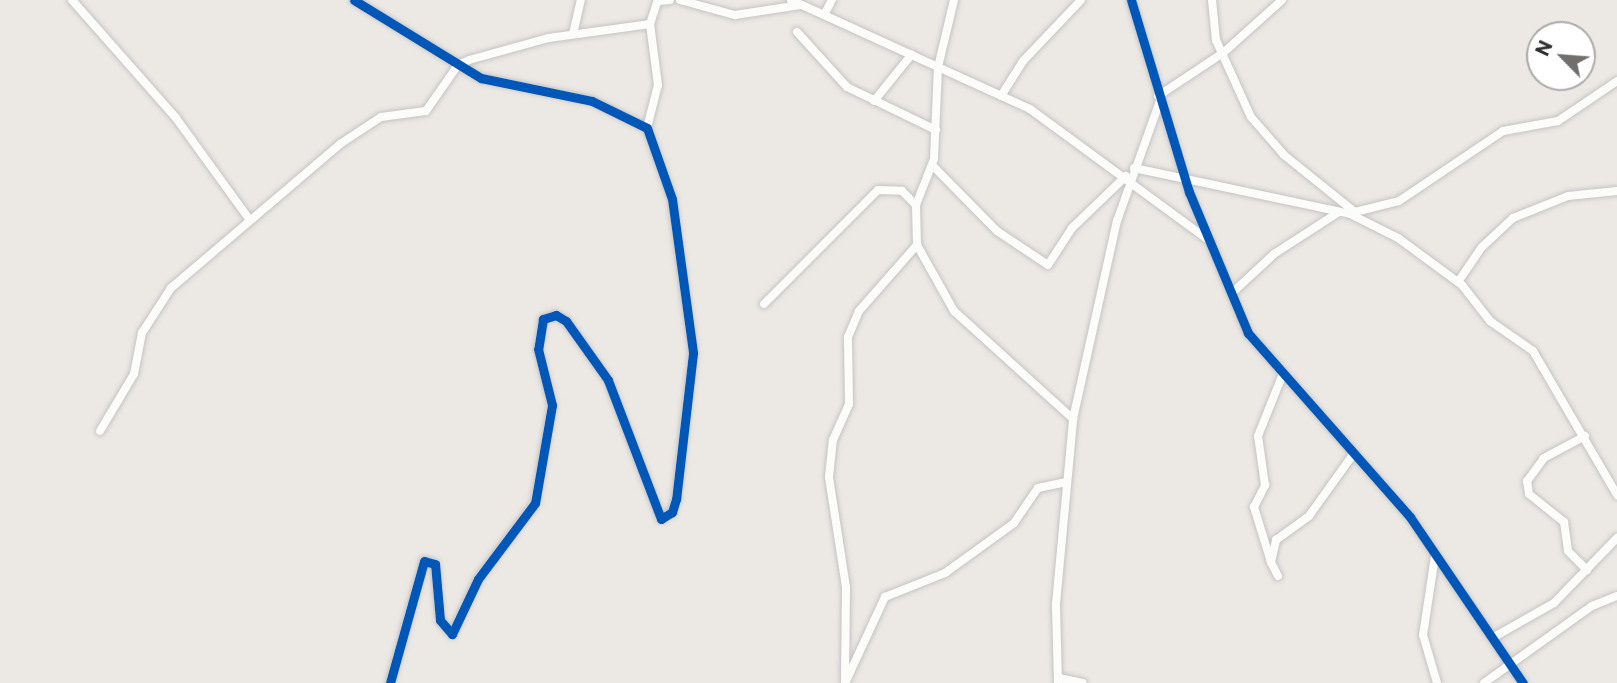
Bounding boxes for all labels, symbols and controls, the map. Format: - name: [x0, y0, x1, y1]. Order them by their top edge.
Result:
- north arrow: [1526, 21, 1596, 91]
- text: N: [1530, 36, 1557, 59]

